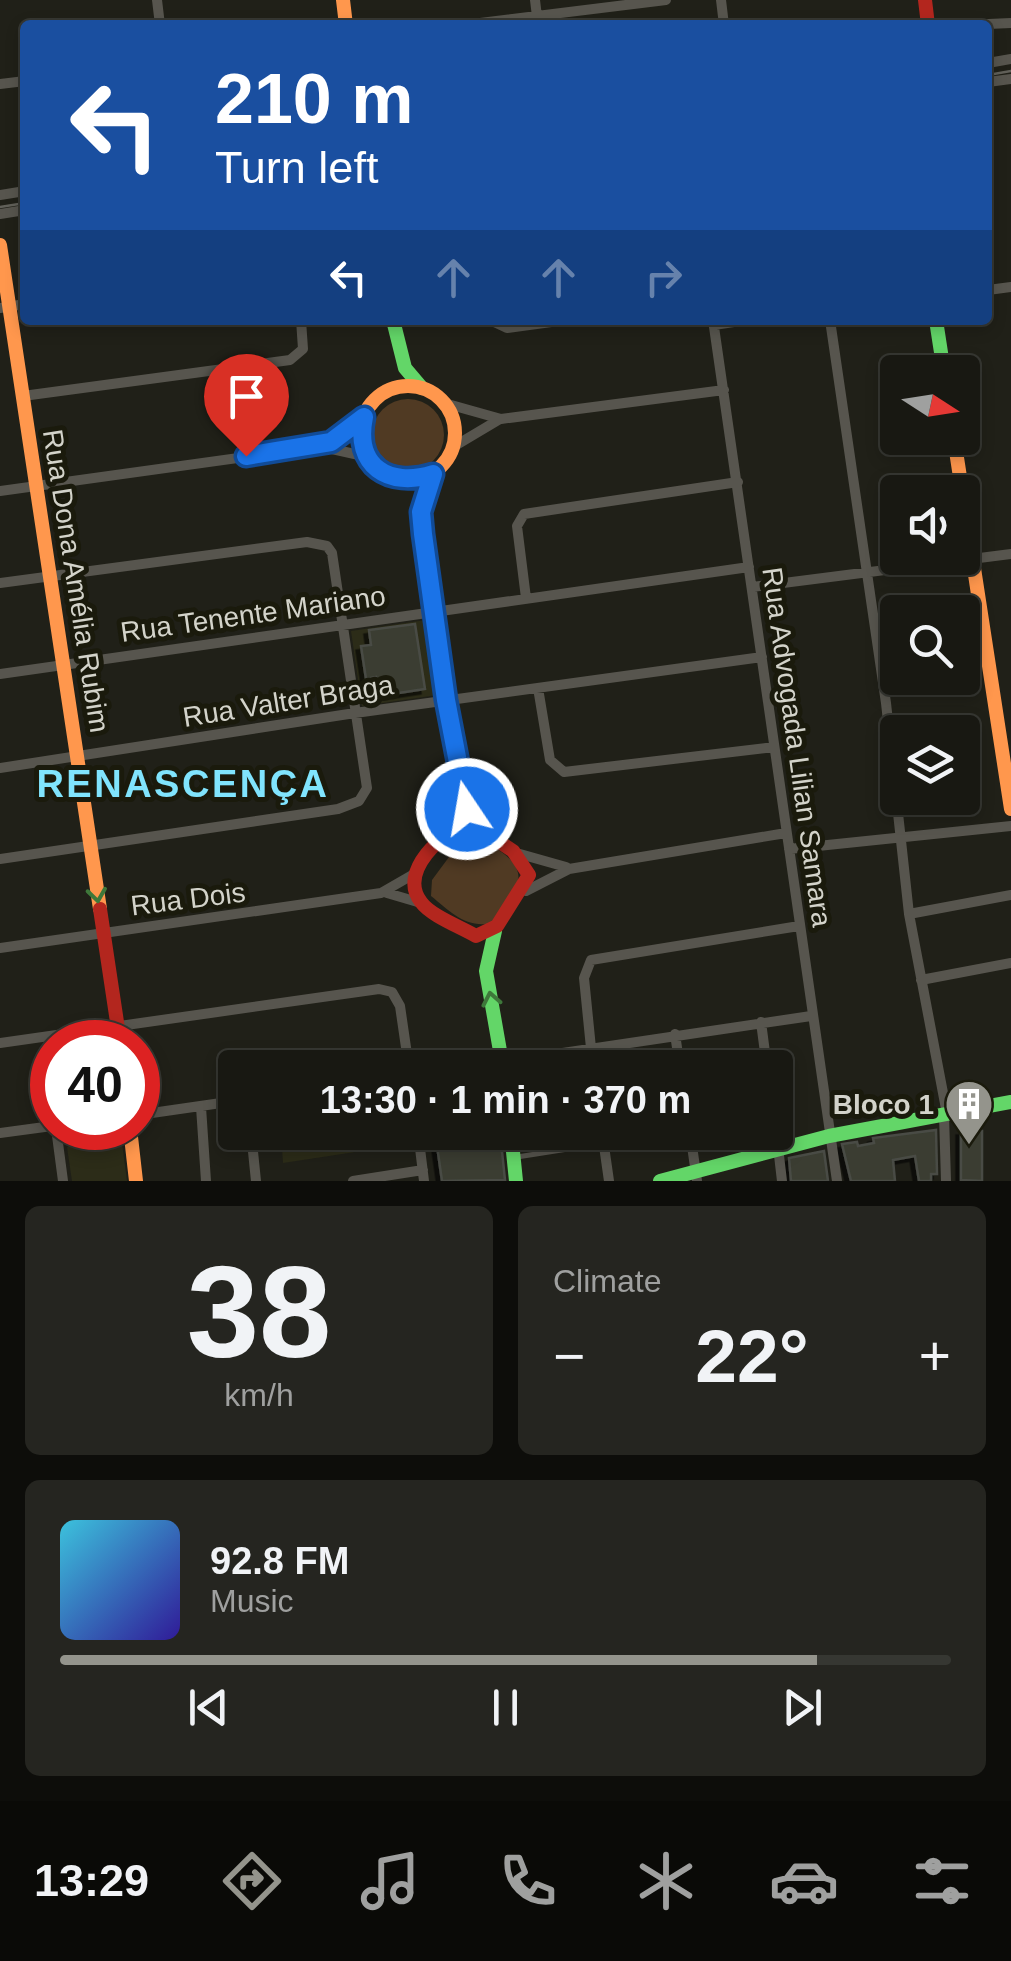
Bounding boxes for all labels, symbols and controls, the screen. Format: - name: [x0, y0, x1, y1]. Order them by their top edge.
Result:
- icon: left: [50, 60, 180, 190]
- text: 210 m: [215, 60, 413, 138]
- text: Turn left: [215, 142, 378, 193]
- icon: left: [321, 250, 376, 305]
- icon: ahead: [426, 250, 481, 305]
- icon: ahead: [531, 250, 586, 305]
- icon: right: [636, 250, 691, 305]
- pin: [204, 354, 289, 457]
- north arrow: [880, 355, 980, 455]
- map controls: [880, 355, 980, 815]
- icon: arrive: [219, 369, 274, 424]
- street label: Rua Dona Amélia Rubim: [37, 427, 115, 735]
- button: sound: [880, 475, 980, 575]
- street label: Rua Advogada Lilian Samara: [756, 565, 838, 929]
- street label: Rua Tenente Mariano: [119, 580, 387, 648]
- button: search: [880, 595, 980, 695]
- street label: Rua Valter Braga: [181, 669, 396, 733]
- button: layers: [880, 715, 980, 815]
- position arrow: [415, 757, 519, 861]
- district label: RENASCENÇA: [36, 763, 330, 805]
- street label: Rua Dois: [129, 877, 247, 921]
- one-way arrow: [86, 887, 107, 903]
- one-way arrow: [481, 991, 502, 1007]
- speed limit sign: 40: [30, 1020, 160, 1150]
- building icon: Bloco 1: [943, 1078, 995, 1146]
- text: 13:30 · 1 min · 370 m: [320, 1079, 691, 1121]
- place label: Bloco 1: [833, 1089, 934, 1120]
- text: 38: [187, 1239, 331, 1385]
- text: Climate: [553, 1263, 661, 1299]
- text: 22°: [695, 1314, 809, 1398]
- text: −: [553, 1325, 585, 1387]
- text: +: [919, 1325, 951, 1387]
- text: km/h: [224, 1377, 294, 1413]
- text: 92.8 FM: [210, 1540, 349, 1582]
- text: Music: [210, 1583, 294, 1619]
- icon: previous: [181, 1680, 236, 1735]
- icon: pause: [478, 1680, 533, 1735]
- icon: next: [775, 1680, 830, 1735]
- icon: directions: [217, 1846, 287, 1916]
- icon: music: [355, 1846, 425, 1916]
- icon: phone: [493, 1846, 563, 1916]
- icon: climate: [631, 1846, 701, 1916]
- icon: car: [769, 1846, 839, 1916]
- icon: filters: [907, 1846, 977, 1916]
- text: 13:29: [34, 1855, 149, 1906]

